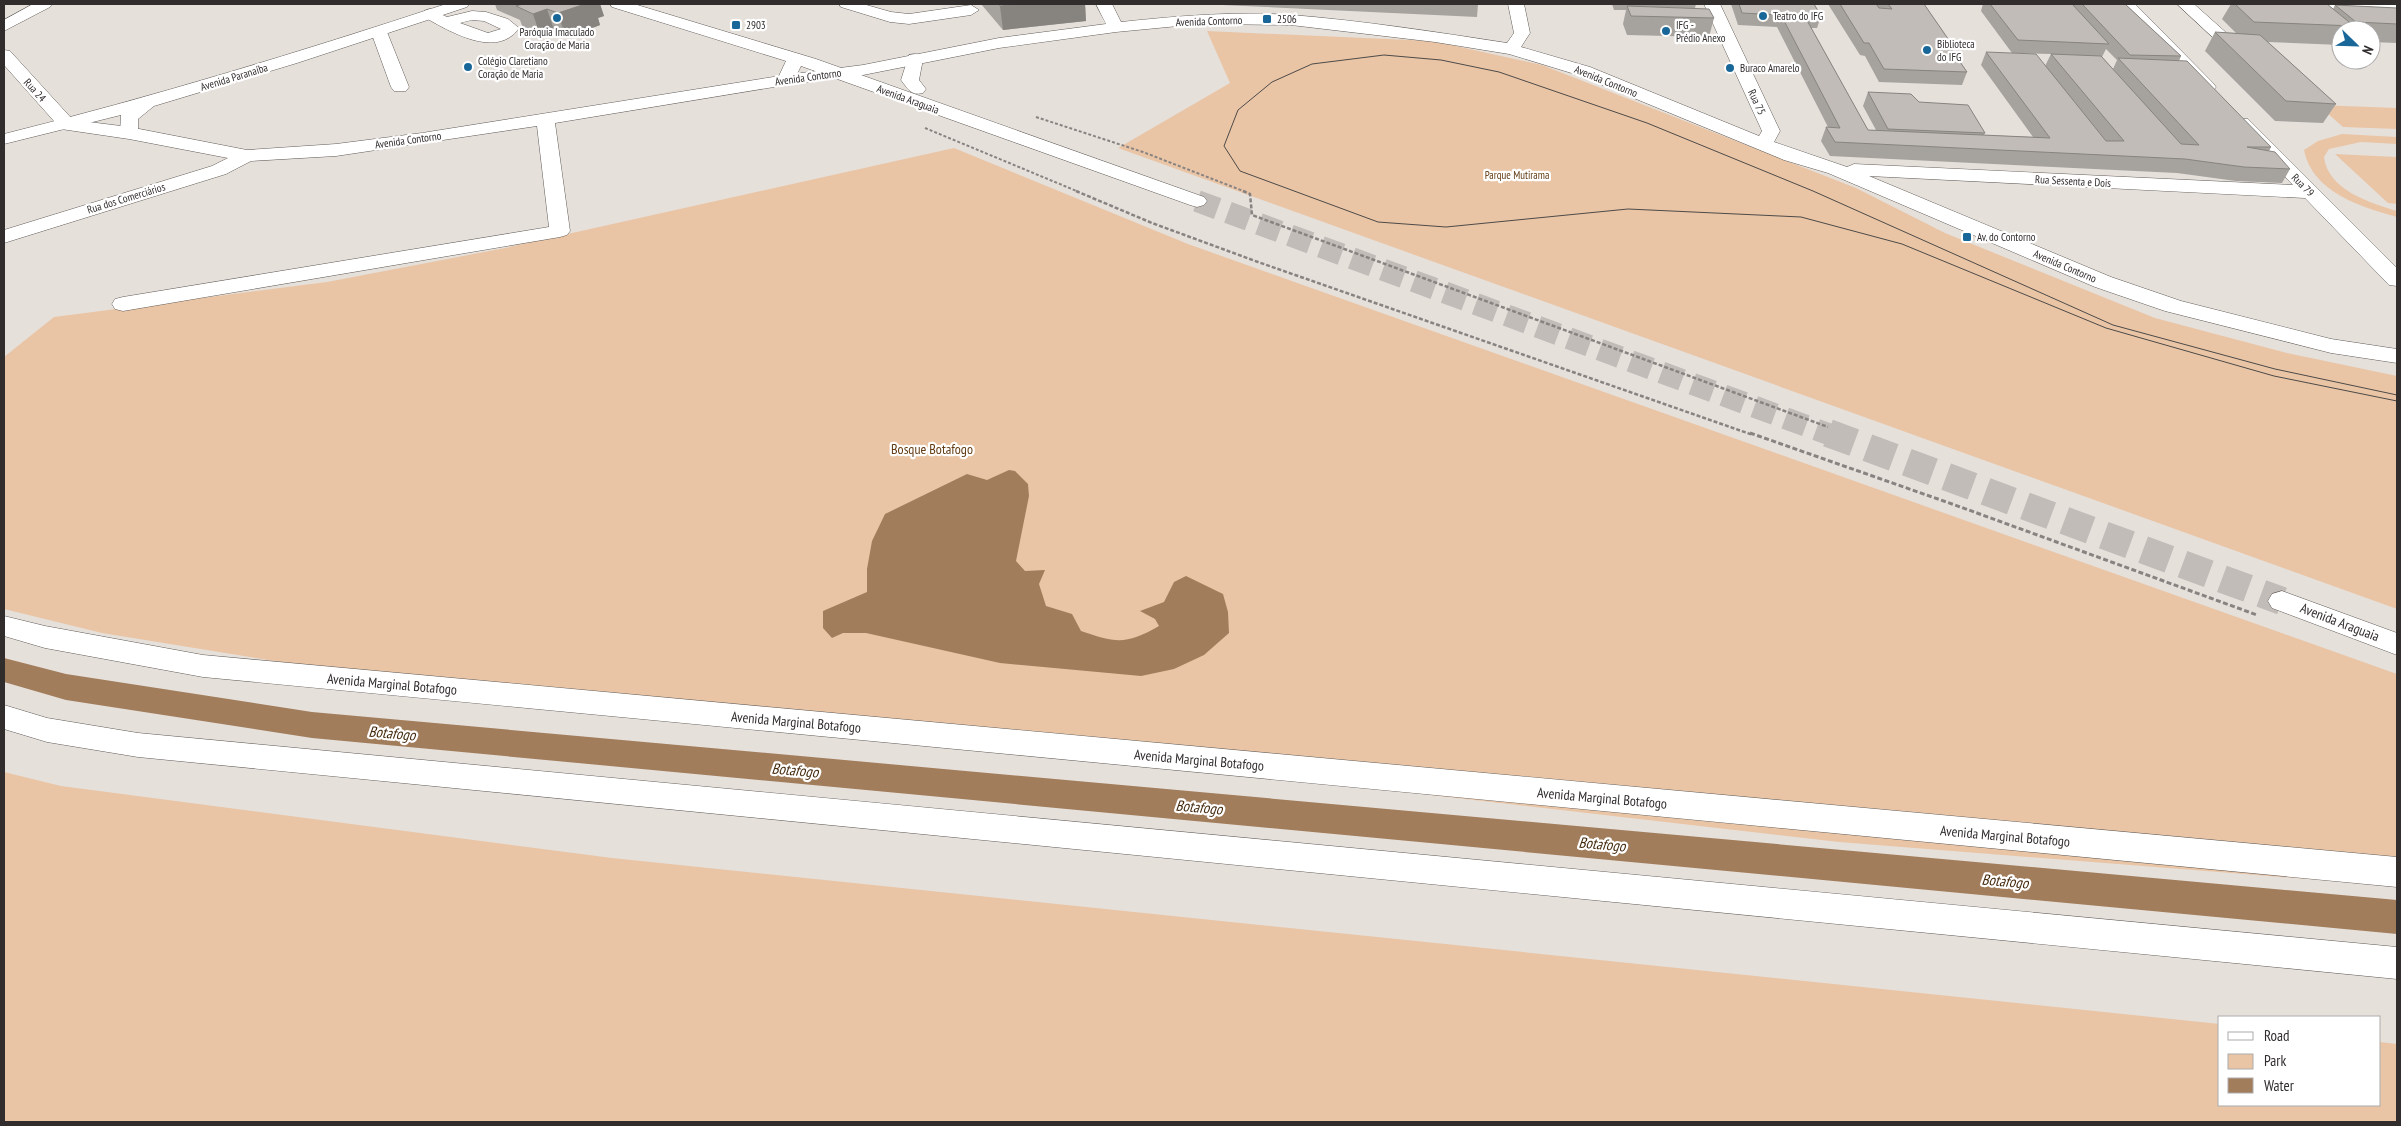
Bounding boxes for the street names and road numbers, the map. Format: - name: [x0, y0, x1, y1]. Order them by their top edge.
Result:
- street label: Avenida Contorno: [1175, 13, 1243, 29]
- street label: Avenida Paranaíba: [199, 60, 269, 94]
- street label: Avenida Contorno: [1572, 62, 1640, 100]
- street label: Avenida Contorno: [774, 65, 842, 89]
- street label: Rua 24: [21, 75, 49, 105]
- street label: Avenida Araguaia: [875, 81, 941, 117]
- street label: Rua 75: [1745, 87, 1769, 117]
- street label: Avenida Contorno: [374, 128, 442, 152]
- street label: Rua 79: [2289, 171, 2317, 199]
- street label: Rua Sessenta e Dois: [2035, 172, 2112, 190]
- street label: Rua dos Comerciários: [85, 179, 167, 217]
- street label: Avenida Contorno: [2031, 246, 2099, 286]
- street label: Avenida Araguaia: [2298, 599, 2382, 645]
- street label: Avenida Marginal Botafogo: [326, 669, 458, 699]
- street label: Avenida Marginal Botafogo: [730, 707, 862, 737]
- street label: Avenida Marginal Botafogo: [1133, 745, 1265, 775]
- street label: Avenida Marginal Botafogo: [1536, 783, 1668, 813]
- street label: Avenida Marginal Botafogo: [1939, 821, 2071, 851]

